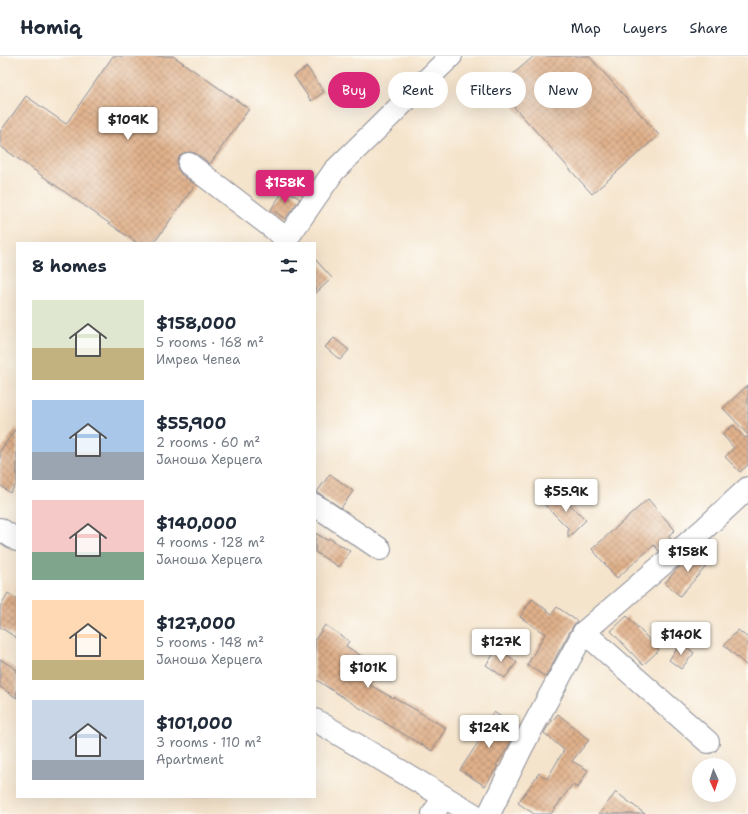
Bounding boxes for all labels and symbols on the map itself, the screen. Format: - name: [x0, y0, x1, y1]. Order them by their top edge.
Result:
- pin: $109K: [100, 107, 156, 141]
- pin: $158K: [257, 170, 313, 204]
- pin: $55.9K: [533, 479, 599, 513]
- pin: $158K: [660, 539, 716, 573]
- pin: $140K: [653, 622, 709, 656]
- pin: $127K: [473, 629, 529, 663]
- pin: $101K: [340, 655, 396, 689]
- pin: $124K: [461, 715, 517, 749]
- north arrow: [692, 758, 736, 802]

